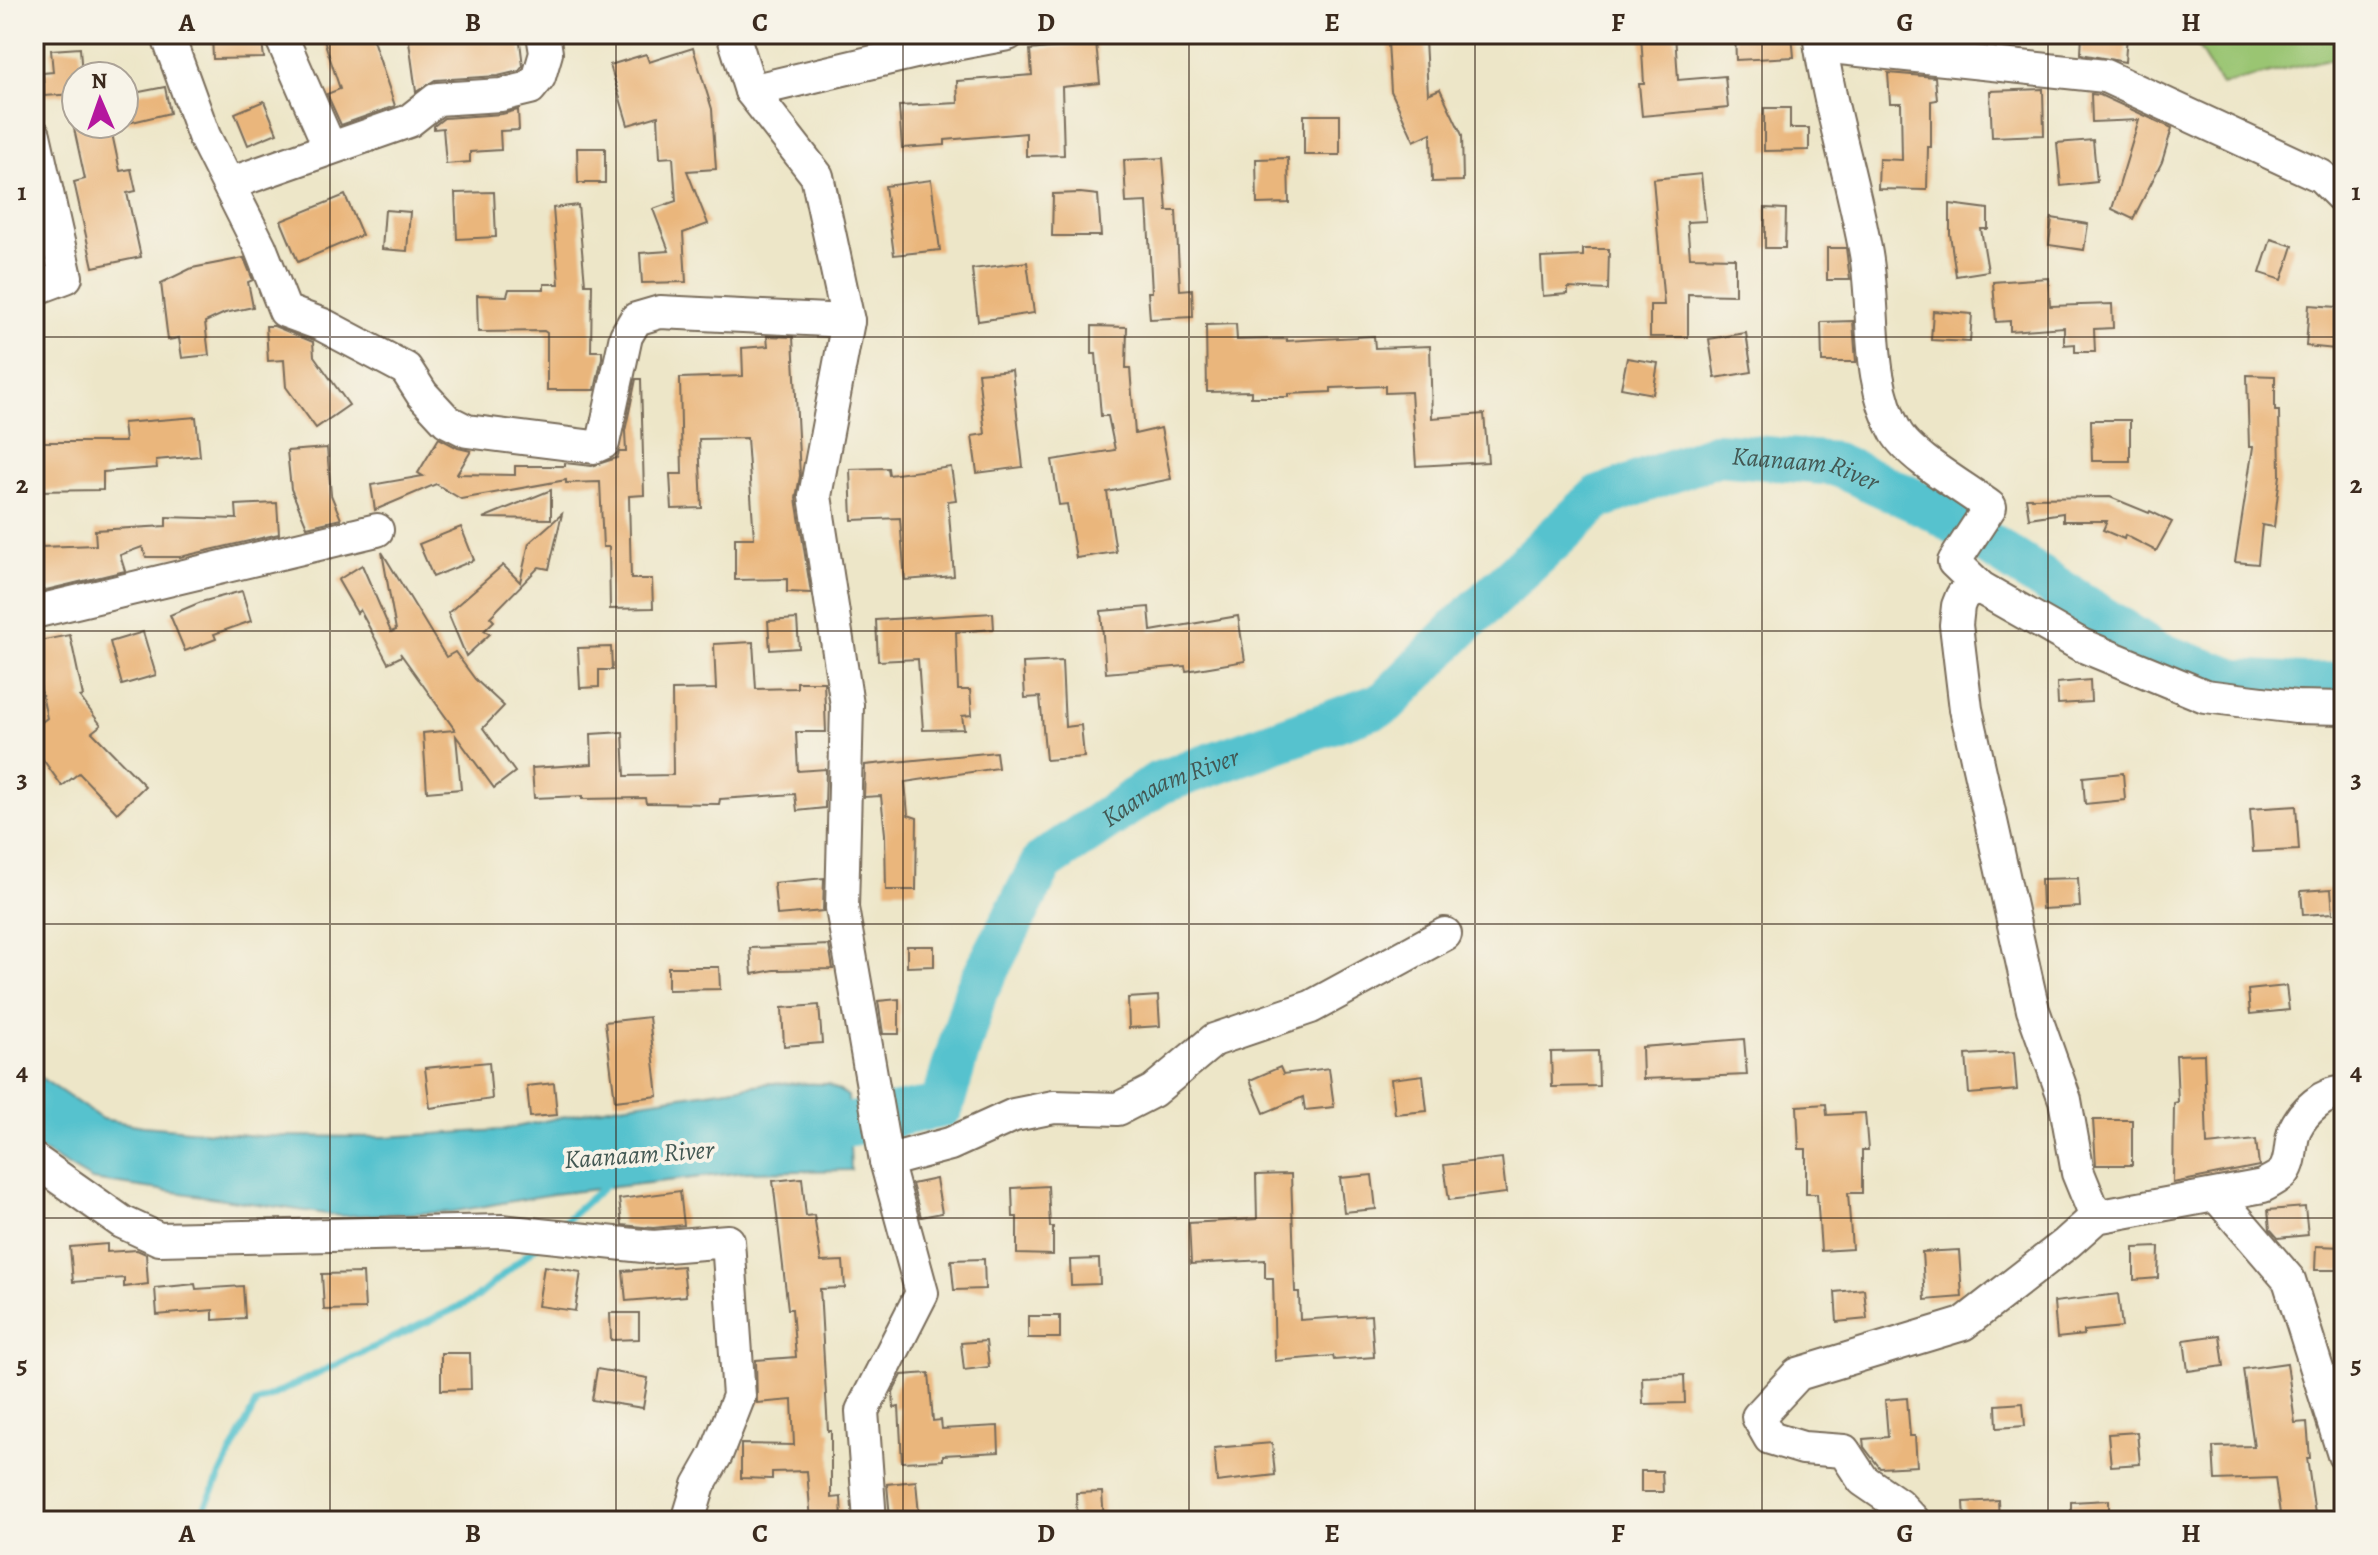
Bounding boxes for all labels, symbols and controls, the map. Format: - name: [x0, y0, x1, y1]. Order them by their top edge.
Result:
- text: A: [178, 5, 196, 40]
- text: B: [465, 5, 481, 40]
- text: C: [752, 5, 768, 40]
- text: D: [1037, 5, 1055, 40]
- text: E: [1324, 5, 1340, 40]
- text: F: [1611, 5, 1625, 40]
- text: G: [1896, 5, 1914, 40]
- text: H: [2181, 5, 2201, 40]
- north arrow: [60, 60, 140, 140]
- text: N: [91, 66, 108, 96]
- text: 1: [17, 174, 27, 209]
- text: 1: [2351, 174, 2361, 209]
- water label: Kaanaam River: [1731, 438, 1886, 500]
- text: 2: [16, 467, 29, 502]
- text: 2: [2350, 467, 2363, 502]
- water label: Kaanaam River: [1094, 739, 1245, 835]
- text: 3: [16, 761, 28, 796]
- text: 3: [2350, 761, 2362, 796]
- text: 4: [16, 1054, 28, 1089]
- text: 4: [2350, 1054, 2362, 1089]
- water label: Kaanaam River: [563, 1132, 716, 1177]
- text: 5: [16, 1347, 28, 1382]
- text: 5: [2350, 1347, 2362, 1382]
- text: A: [178, 1516, 196, 1551]
- text: B: [465, 1516, 481, 1551]
- text: C: [752, 1516, 768, 1551]
- text: D: [1037, 1516, 1055, 1551]
- text: E: [1324, 1516, 1340, 1551]
- text: F: [1611, 1516, 1625, 1551]
- text: G: [1896, 1516, 1914, 1551]
- text: H: [2181, 1516, 2201, 1551]

